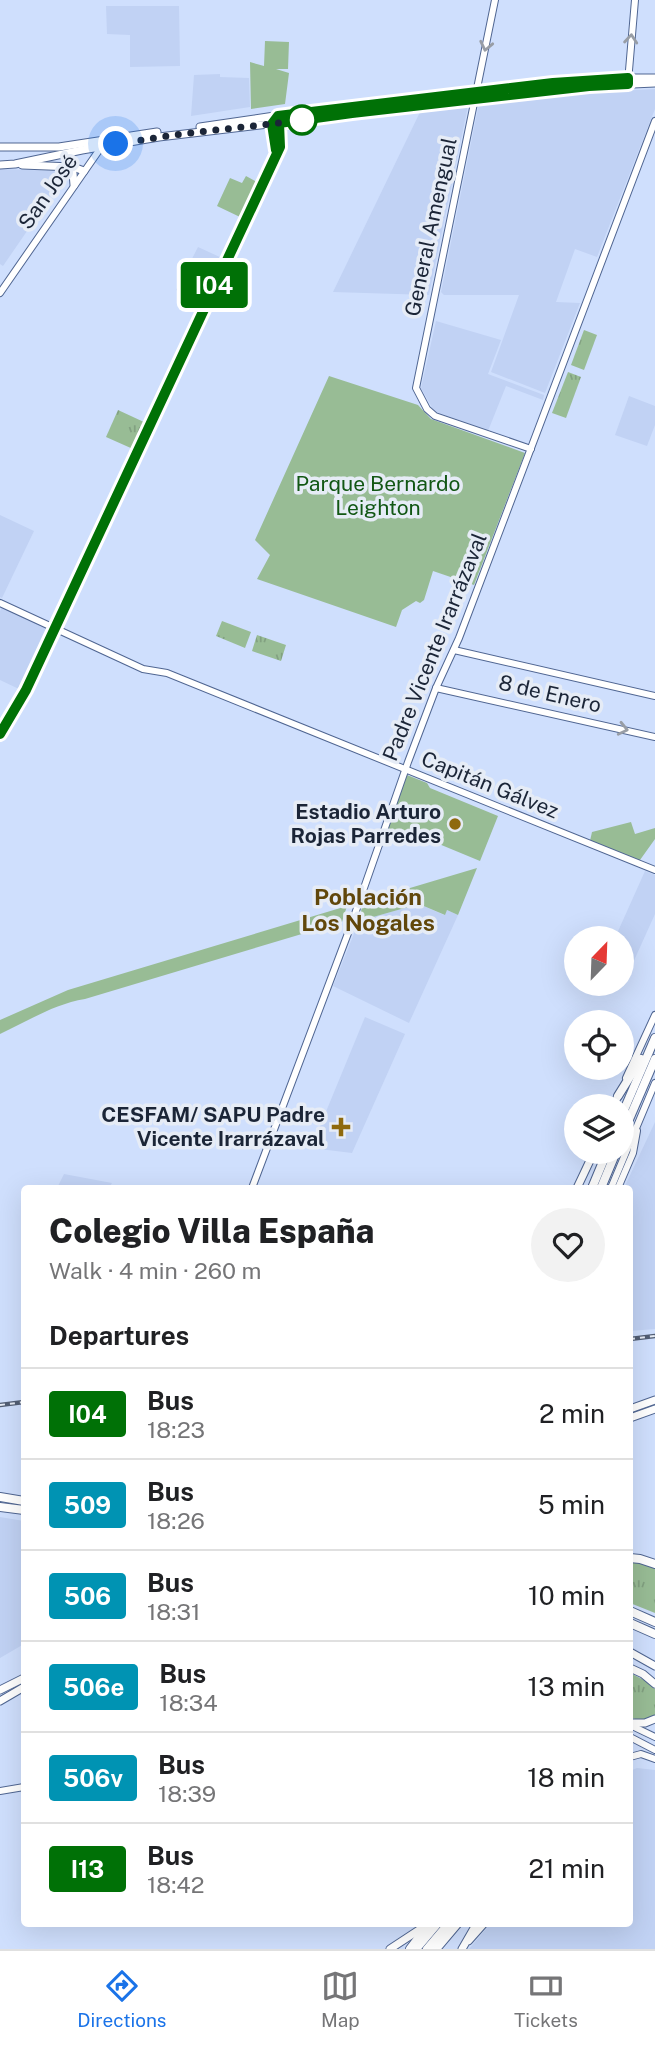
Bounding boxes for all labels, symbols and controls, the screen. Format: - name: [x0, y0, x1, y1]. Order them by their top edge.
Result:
- one-way arrow: [623, 33, 638, 44]
- one-way arrow: [480, 40, 495, 52]
- unlabelled marker: [287, 105, 317, 135]
- your location: [98, 126, 133, 161]
- street label: General Amengual: [399, 135, 462, 319]
- street label: San José: [13, 150, 82, 234]
- line badge: I04: [174, 262, 254, 308]
- text: I04: [195, 271, 233, 299]
- park label: Parque Bernardo Leighton: [296, 471, 460, 520]
- street label: Padre Vicente Irarrázaval: [377, 529, 492, 764]
- street label: 8 de Enero: [496, 670, 604, 717]
- one-way arrow: [617, 721, 629, 735]
- street label: Capitán Gálvez: [418, 746, 562, 823]
- place label: Estadio Arturo Rojas Parredes: [291, 799, 441, 848]
- marker: Estadio Arturo Rojas Parredes: [447, 816, 463, 832]
- district label: Población Los Nogales: [301, 883, 435, 936]
- north arrow: [564, 926, 634, 996]
- map controls: [564, 926, 634, 1164]
- button: locate: [564, 1010, 634, 1080]
- button: layers: [564, 1094, 634, 1164]
- place label: CESFAM/ SAPU Padre Vicente Irarrázaval: [101, 1102, 325, 1151]
- marker: CESFAM/ SAPU Padre Vicente Irarrázaval: [331, 1117, 351, 1137]
- button: heart: [531, 1208, 605, 1282]
- text: Colegio Villa España: [49, 1212, 374, 1250]
- text: Walk · 4 min · 260 m: [49, 1257, 262, 1284]
- text: Departures: [49, 1320, 189, 1351]
- text: Bus: [147, 1385, 194, 1416]
- text: 2 min: [539, 1398, 605, 1429]
- text: I04: [68, 1400, 107, 1428]
- text: 18:23: [147, 1416, 205, 1443]
- text: Bus: [147, 1476, 194, 1507]
- text: 5 min: [538, 1489, 605, 1520]
- text: 509: [64, 1491, 111, 1519]
- text: 18:26: [147, 1507, 205, 1534]
- text: Bus: [147, 1567, 194, 1598]
- text: 10 min: [528, 1580, 605, 1611]
- text: 506: [64, 1582, 111, 1610]
- text: 18:31: [147, 1598, 200, 1625]
- text: Bus: [159, 1658, 206, 1689]
- text: 13 min: [528, 1671, 605, 1702]
- text: 506e: [63, 1673, 124, 1701]
- text: 18:34: [159, 1689, 218, 1716]
- text: Bus: [158, 1749, 205, 1780]
- text: 18 min: [527, 1762, 605, 1793]
- text: 506v: [63, 1764, 123, 1792]
- text: 18:39: [158, 1780, 216, 1807]
- text: Bus: [147, 1840, 194, 1871]
- text: 21 min: [529, 1853, 605, 1884]
- text: I13: [71, 1855, 104, 1883]
- text: 18:42: [147, 1871, 204, 1898]
- tab: Directions: [77, 1967, 166, 2031]
- tab: Map: [321, 1967, 360, 2031]
- tab: Tickets: [514, 1967, 578, 2031]

